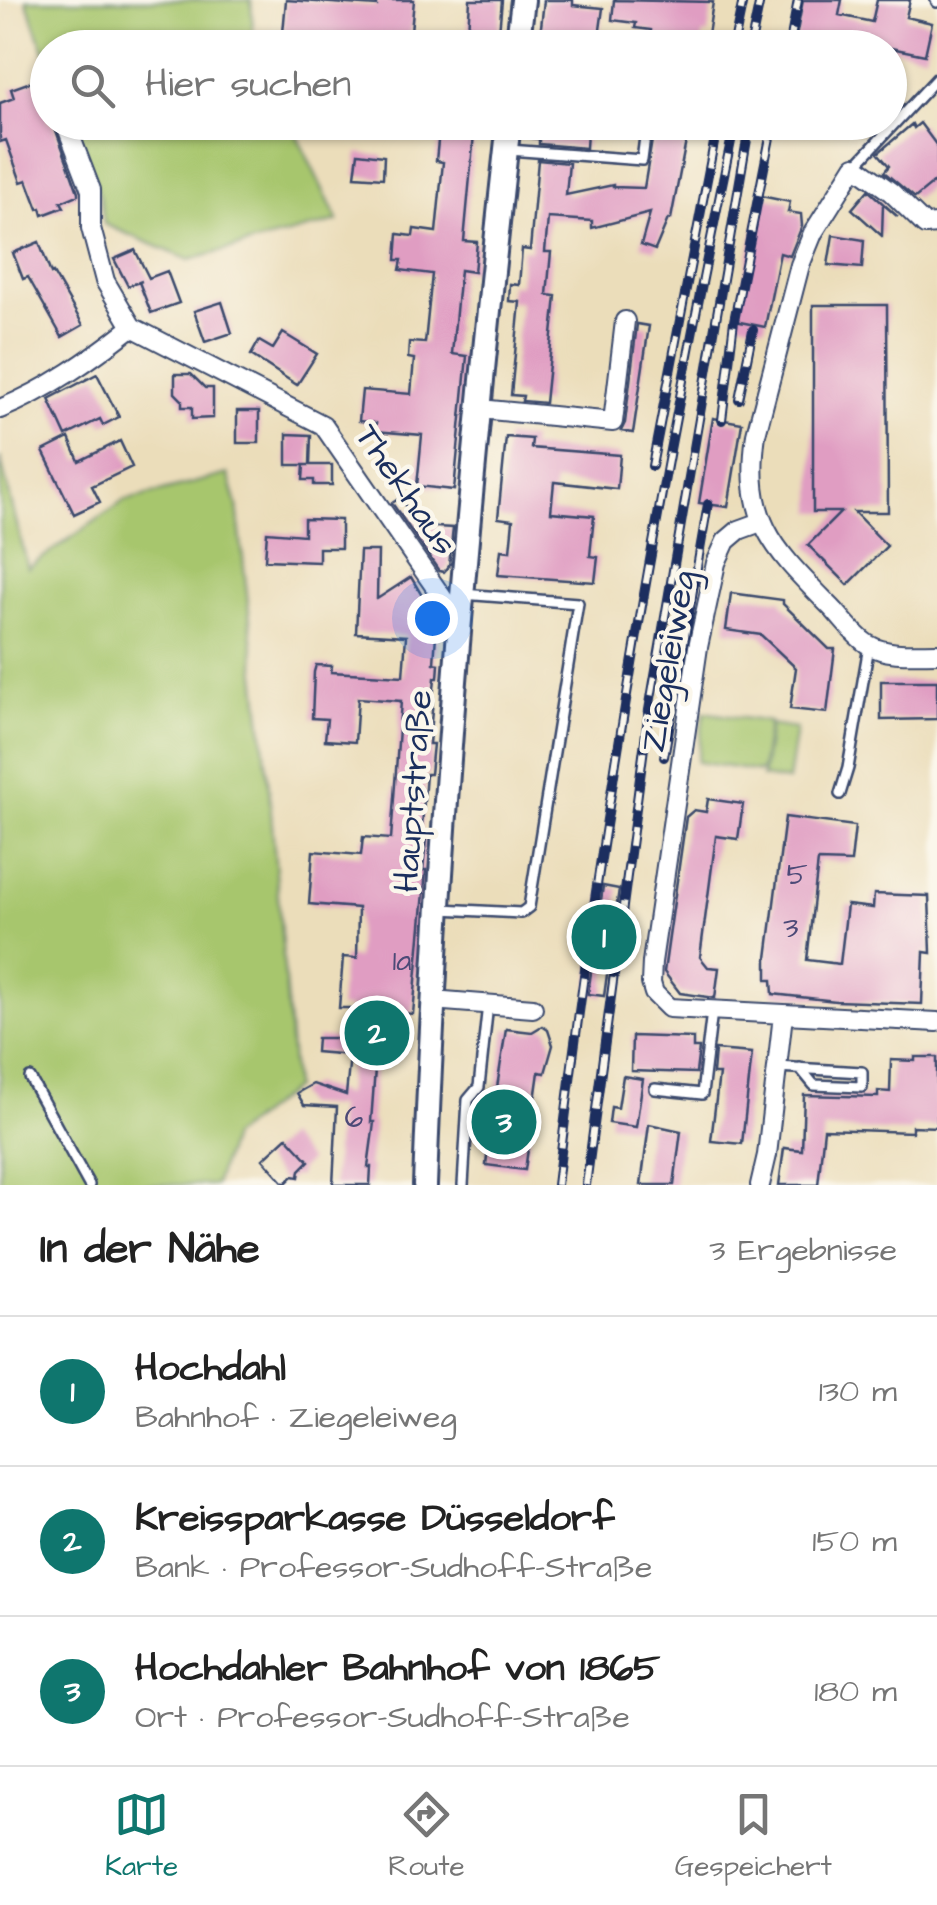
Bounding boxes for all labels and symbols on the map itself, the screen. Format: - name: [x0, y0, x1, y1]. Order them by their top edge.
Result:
- street label: Thekhaus: [343, 414, 469, 565]
- street label: Ziegeleiweg: [628, 567, 711, 756]
- your location: [407, 593, 458, 644]
- street label: Hauptstraße: [382, 688, 445, 894]
- house number: 5: [786, 854, 808, 896]
- pin: 1: [572, 900, 636, 974]
- house number: 3: [783, 907, 799, 949]
- house number: 1a: [392, 940, 412, 982]
- pin: 2: [344, 996, 410, 1070]
- pin: 3: [472, 1084, 536, 1160]
- house number: 6: [345, 1097, 364, 1139]

